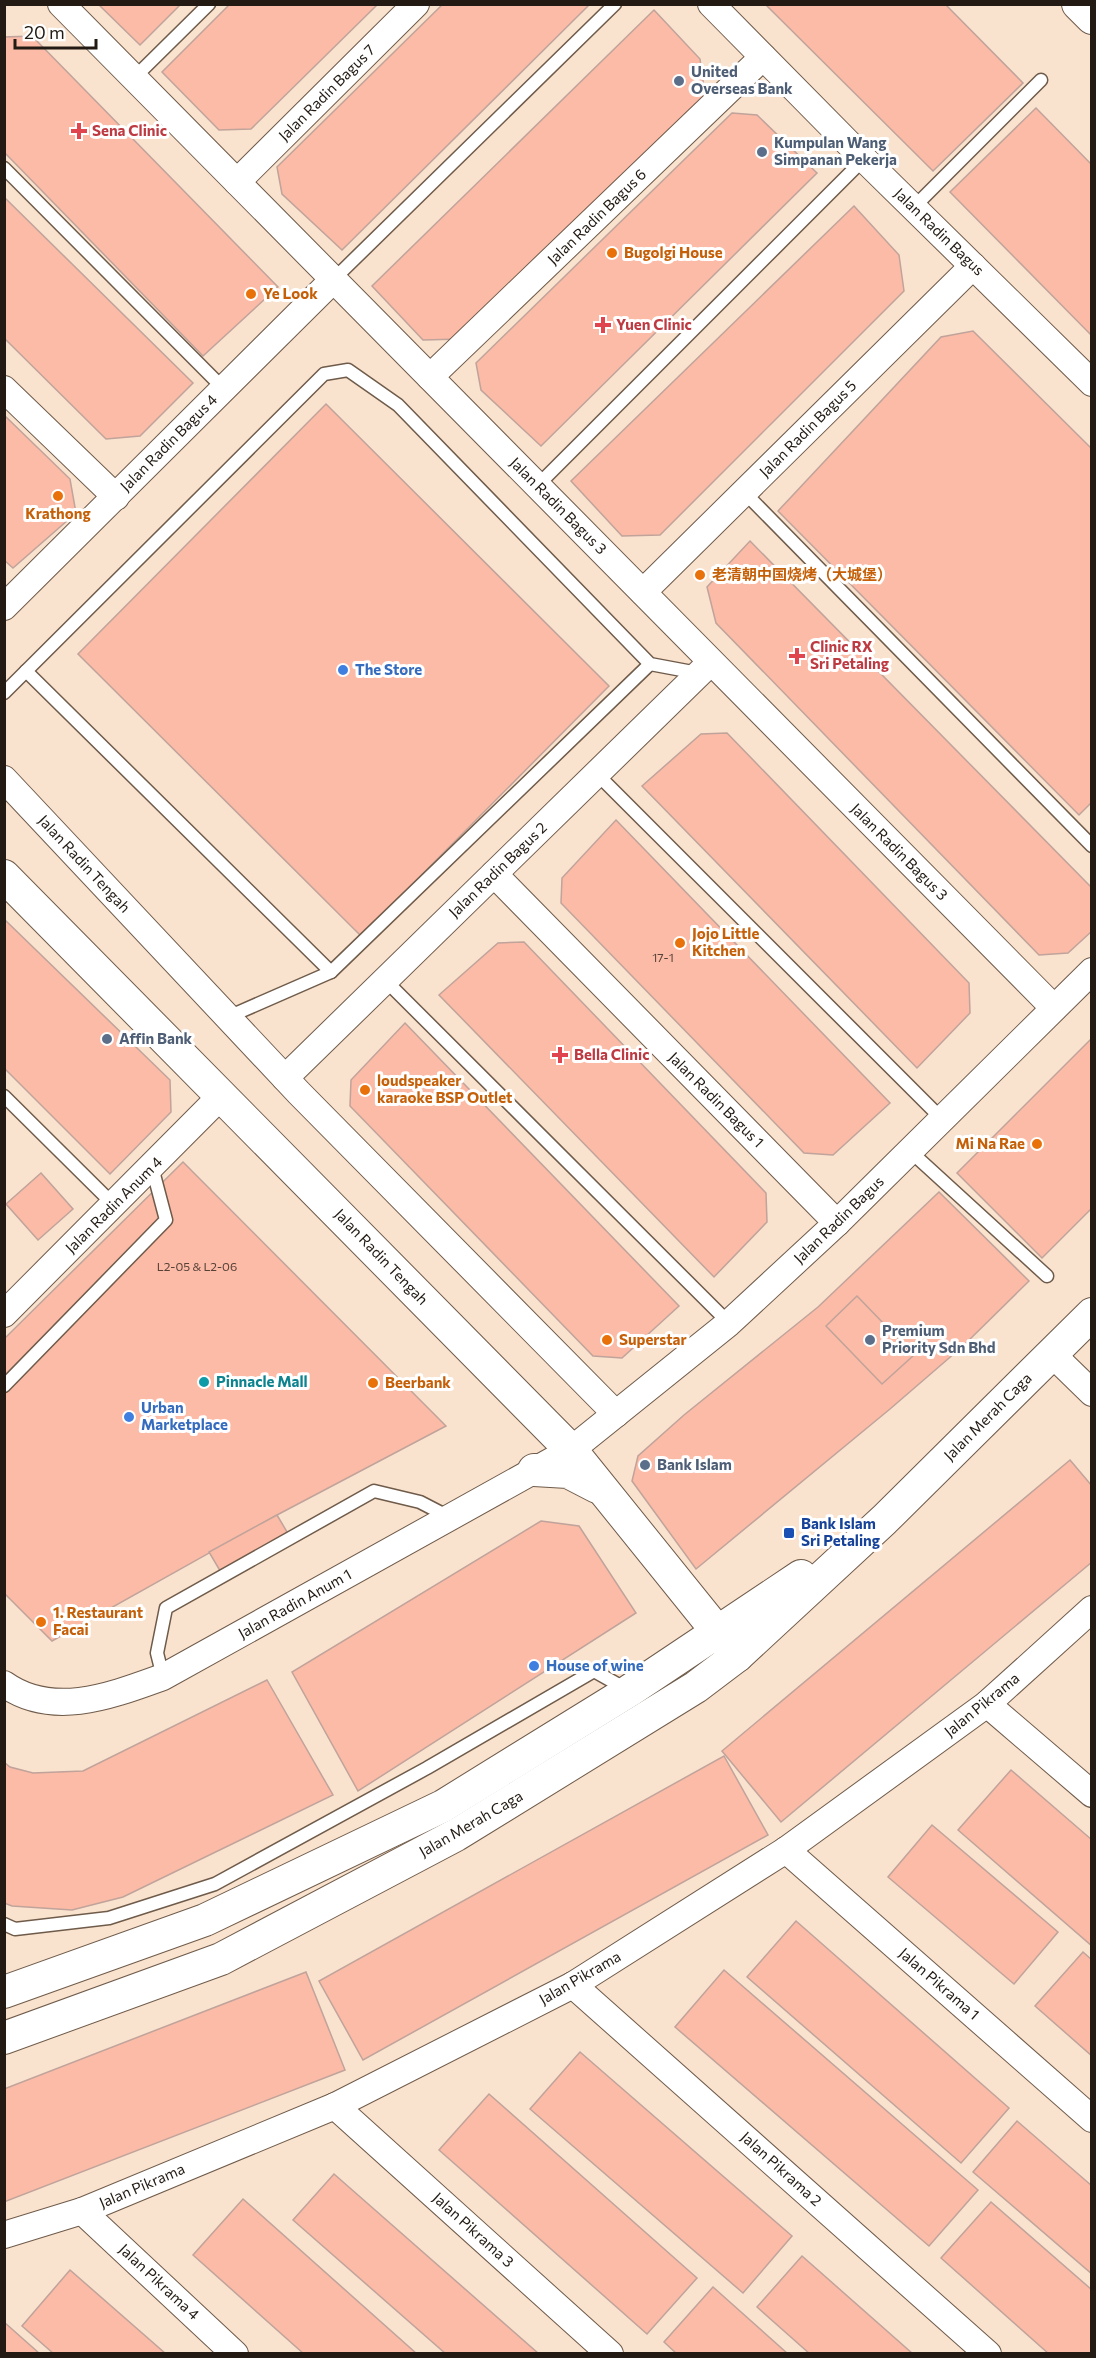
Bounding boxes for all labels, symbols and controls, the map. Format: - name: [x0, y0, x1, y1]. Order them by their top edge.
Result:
- scale bar: [15, 12, 96, 50]
- text: 20 m: [24, 21, 65, 43]
- street label: Jalan Radin Bagus 7: [274, 40, 378, 144]
- place label: United Overseas Bank: [691, 62, 793, 97]
- marker: United Overseas Bank: [672, 74, 686, 88]
- place label: Sena Clinic: [92, 121, 167, 139]
- marker: Sena Clinic: [70, 122, 88, 140]
- place label: Kumpulan Wang Simpanan Pekerja: [774, 133, 897, 168]
- marker: Kumpulan Wang Simpanan Pekerja: [755, 145, 769, 159]
- street label: Jalan Radin Bagus 6: [543, 165, 649, 268]
- street label: Jalan Radin Bagus: [891, 184, 989, 279]
- place label: Bugolgi House: [624, 243, 723, 261]
- marker: Bugolgi House: [605, 246, 619, 260]
- place label: Ye Look: [263, 284, 318, 302]
- marker: Ye Look: [244, 287, 258, 301]
- place label: Yuen Clinic: [616, 315, 692, 333]
- marker: Yuen Clinic: [594, 316, 612, 334]
- street label: Jalan Radin Bagus 5: [755, 376, 859, 480]
- street label: Jalan Radin Bagus 4: [116, 390, 221, 495]
- street label: Jalan Radin Bagus 3: [507, 453, 611, 557]
- marker: Krathong: [51, 489, 65, 503]
- place label: Krathong: [25, 504, 91, 522]
- place label: 老清朝中国烧烤（大城堡）: [712, 565, 892, 583]
- marker: 老清朝中国烧烤（大城堡）: [693, 568, 707, 582]
- place label: Clinic RX Sri Petaling: [810, 637, 889, 672]
- marker: Clinic RX Sri Petaling: [788, 647, 806, 665]
- place label: The Store: [355, 660, 422, 678]
- marker: The Store: [336, 663, 350, 677]
- street label: Jalan Radin Bagus 3: [848, 799, 952, 903]
- street label: Jalan Radin Tengah: [35, 811, 134, 916]
- street label: Jalan Radin Bagus 2: [445, 818, 550, 921]
- place label: Jojo Little Kitchen: [692, 924, 759, 959]
- marker: Jojo Little Kitchen: [673, 936, 687, 950]
- house number: 17-1: [652, 950, 674, 964]
- place label: Affin Bank: [119, 1029, 193, 1047]
- marker: Affin Bank: [100, 1032, 114, 1046]
- place label: Bella Clinic: [574, 1045, 649, 1063]
- marker: Bella Clinic: [551, 1046, 569, 1064]
- street label: Jalan Radin Bagus 1: [665, 1048, 768, 1151]
- place label: loudspeaker karaoke BSP Outlet: [377, 1071, 512, 1106]
- marker: loudspeaker karaoke BSP Outlet: [358, 1083, 372, 1097]
- place label: Mi Na Rae: [955, 1134, 1025, 1152]
- marker: Mi Na Rae: [1030, 1137, 1044, 1151]
- street label: Jalan Radin Anum 4: [61, 1152, 165, 1256]
- street label: Jalan Radin Bagus: [790, 1172, 887, 1267]
- street label: Jalan Radin Tengah: [331, 1205, 432, 1308]
- house number: L2-05 & L2-06: [157, 1259, 237, 1273]
- place label: Premium Priority Sdn Bhd: [882, 1321, 996, 1356]
- place label: Superstar: [619, 1330, 687, 1348]
- marker: Superstar: [600, 1333, 614, 1347]
- marker: Premium Priority Sdn Bhd: [863, 1333, 877, 1347]
- street label: Jalan Merah Caga: [940, 1369, 1035, 1464]
- place label: Pinnacle Mall: [216, 1372, 308, 1390]
- place label: Beerbank: [385, 1373, 451, 1391]
- marker: Pinnacle Mall: [197, 1375, 211, 1389]
- marker: Beerbank: [366, 1376, 380, 1390]
- place label: Urban Marketplace: [141, 1398, 228, 1433]
- marker: Urban Marketplace: [122, 1410, 136, 1424]
- place label: Bank Islam: [657, 1455, 732, 1473]
- marker: Bank Islam: [638, 1458, 652, 1472]
- place label: Bank Islam Sri Petaling: [801, 1514, 880, 1549]
- marker: Bank Islam Sri Petaling: [782, 1526, 796, 1540]
- street label: Jalan Radin Anum 1: [235, 1564, 354, 1642]
- place label: 1. Restaurant Facai: [53, 1603, 143, 1638]
- marker: 1. Restaurant Facai: [34, 1615, 48, 1629]
- place label: House of wine: [546, 1656, 644, 1674]
- marker: House of wine: [527, 1659, 541, 1673]
- street label: Jalan Pikrama: [940, 1668, 1023, 1740]
- street label: Jalan Merah Caga: [415, 1786, 526, 1860]
- street label: Jalan Pikrama 1: [896, 1943, 984, 2023]
- street label: Jalan Pikrama: [535, 1946, 624, 2008]
- street label: Jalan Pikrama 2: [738, 2127, 826, 2209]
- street label: Jalan Pikrama: [96, 2159, 187, 2211]
- street label: Jalan Pikrama 3: [429, 2188, 518, 2270]
- street label: Jalan Pikrama 4: [116, 2239, 204, 2323]

